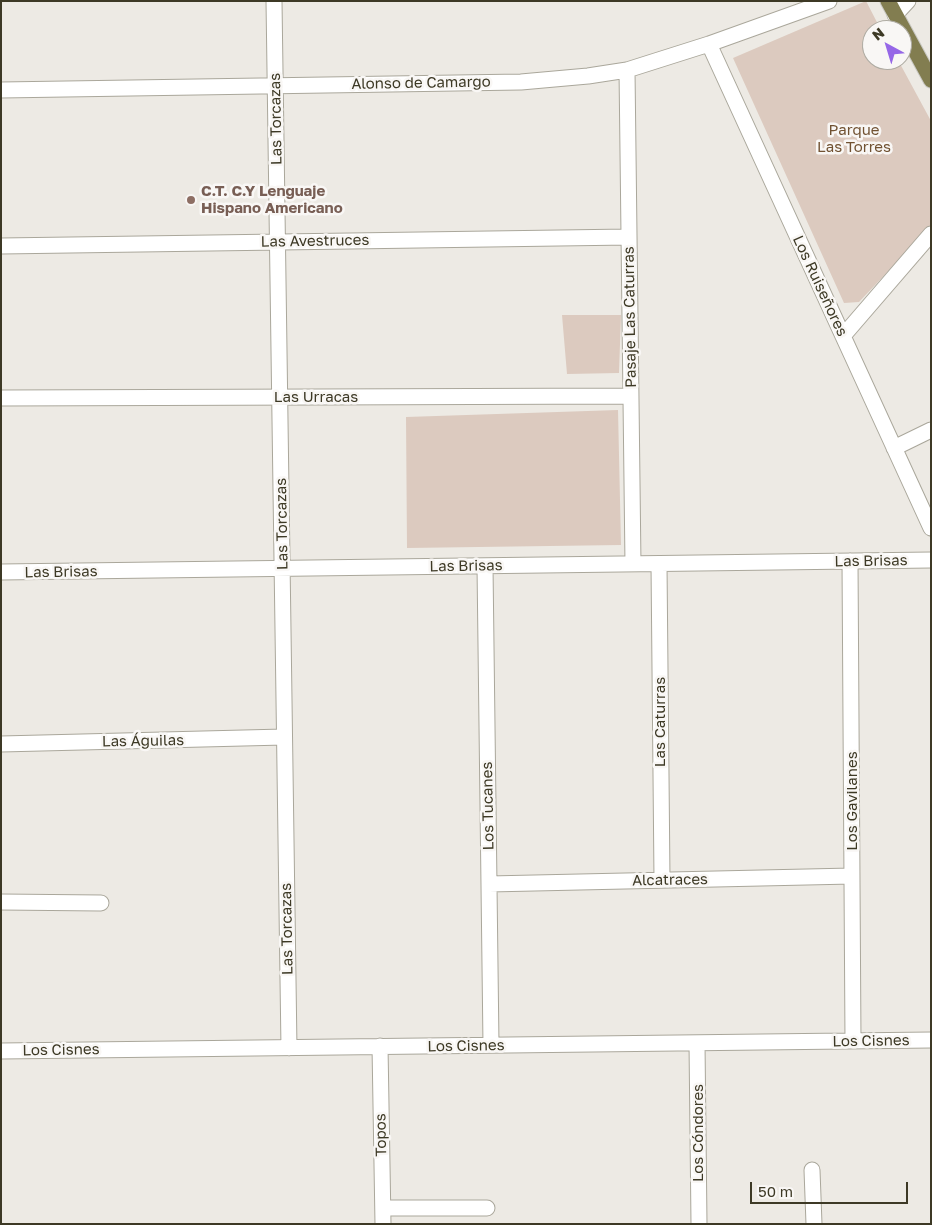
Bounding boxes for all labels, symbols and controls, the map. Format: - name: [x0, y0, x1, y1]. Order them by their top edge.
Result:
- north arrow: [862, 20, 912, 70]
- text: N: [868, 24, 887, 44]
- street label: Las Torcazas: [266, 73, 286, 165]
- street label: Alonso de Camargo: [351, 73, 491, 93]
- park label: Parque Las Torres: [817, 121, 891, 156]
- place label: C.T. C.Y Lenguaje Hispano Americano: [201, 182, 343, 217]
- marker: C.T. C.Y Lenguaje Hispano Americano: [185, 194, 197, 206]
- street label: Las Avestruces: [261, 231, 369, 251]
- street label: Los Ruiseñores: [789, 233, 851, 339]
- street label: Pasaje Las Caturras: [620, 246, 640, 388]
- street label: Las Urracas: [274, 388, 358, 406]
- street label: Las Torcazas: [272, 478, 292, 570]
- street label: Las Brisas: [834, 551, 908, 571]
- street label: Las Brisas: [429, 556, 503, 576]
- street label: Las Brisas: [24, 562, 98, 582]
- street label: Las Caturras: [651, 677, 669, 767]
- street label: Las Águilas: [102, 731, 184, 751]
- street label: Los Gavilanes: [843, 751, 861, 851]
- street label: Los Tucanes: [478, 762, 498, 850]
- street label: Alcatraces: [632, 870, 708, 890]
- street label: Las Torcazas: [277, 883, 297, 975]
- street label: Los Cisnes: [832, 1031, 910, 1051]
- street label: Los Cisnes: [427, 1036, 505, 1056]
- street label: Los Cisnes: [22, 1040, 100, 1060]
- street label: Los Cóndores: [689, 1084, 707, 1182]
- street label: Topos: [372, 1113, 390, 1157]
- scale bar: [752, 1172, 910, 1204]
- text: 50 m: [758, 1182, 793, 1200]

